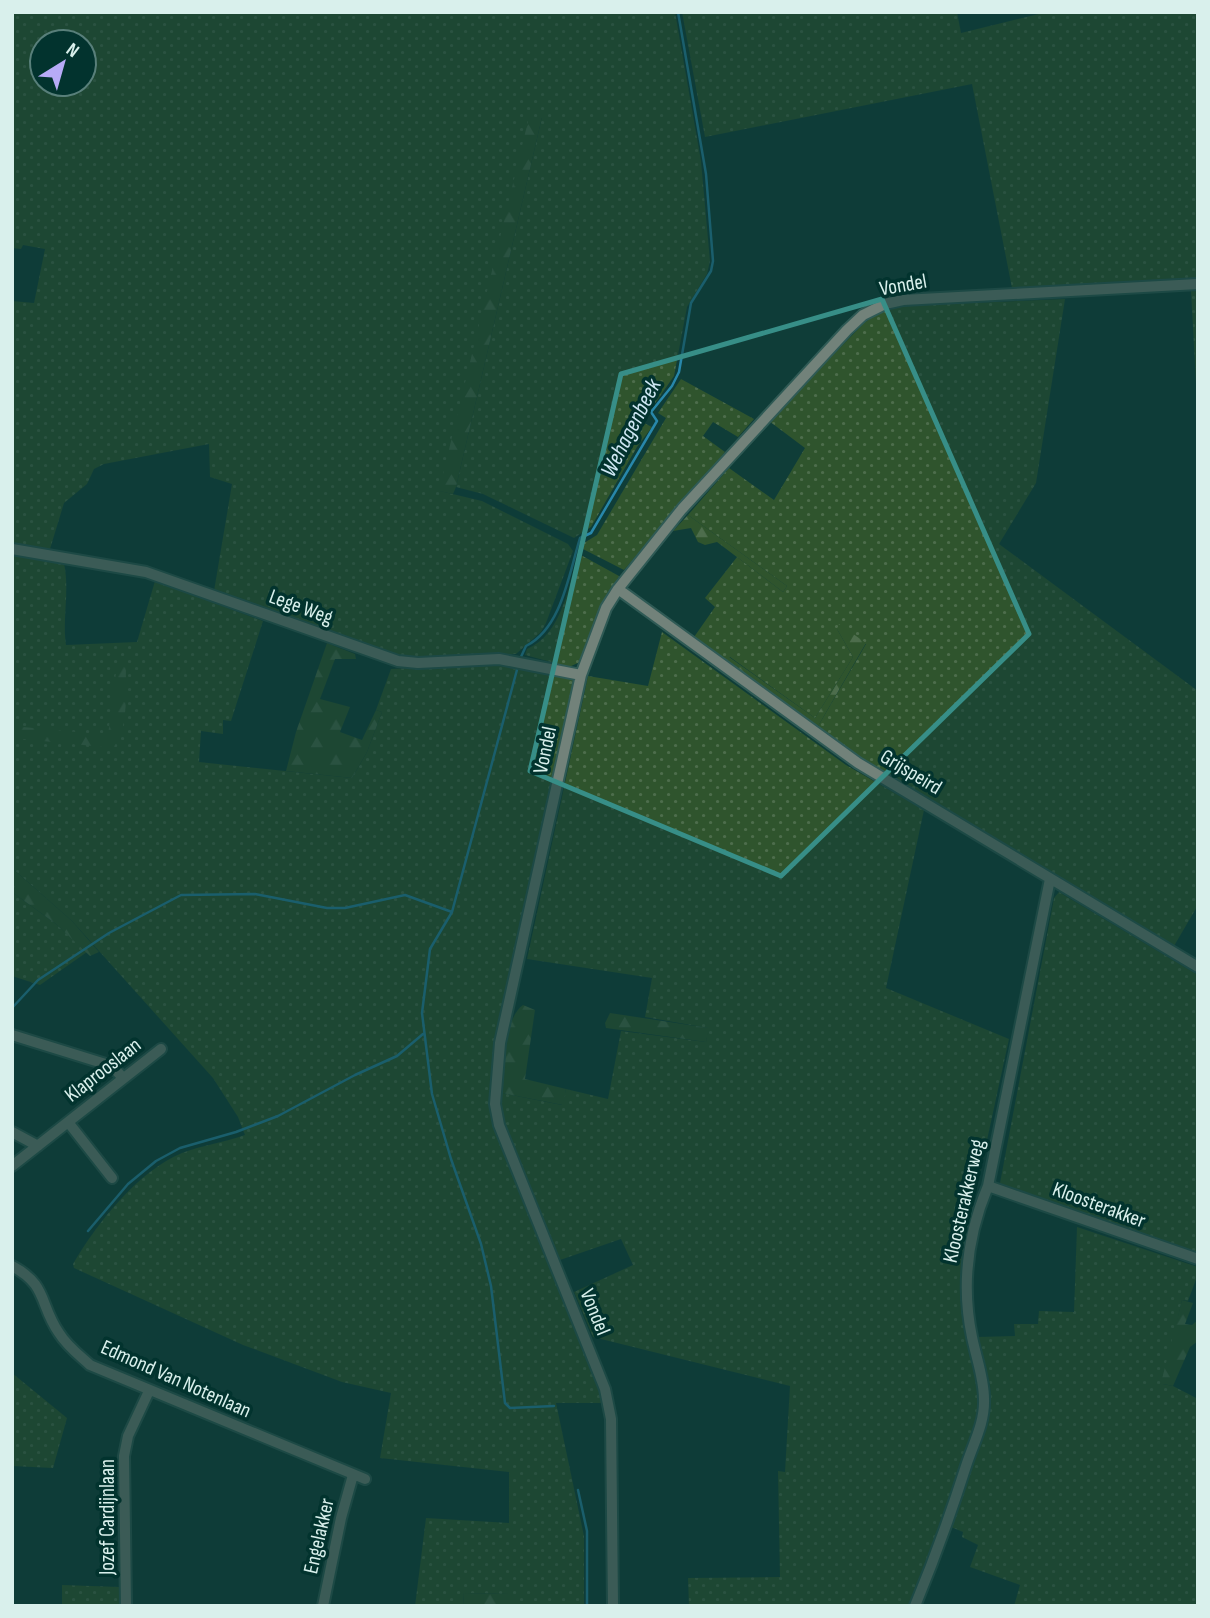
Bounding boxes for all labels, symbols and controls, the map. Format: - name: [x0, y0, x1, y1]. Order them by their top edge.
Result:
- north arrow: [28, 28, 98, 98]
- text: N: [61, 38, 83, 63]
- street label: Vondel: [877, 269, 929, 301]
- water label: Wehagenbeek: [594, 373, 668, 482]
- street label: Lege Weg: [266, 584, 336, 630]
- street label: Vondel: [528, 724, 562, 776]
- street label: Grijspeird: [876, 744, 946, 800]
- street label: Klaprooslaan: [60, 1032, 146, 1108]
- street label: Kloosterakkerweg: [938, 1137, 990, 1265]
- street label: Kloosterakker: [1049, 1177, 1149, 1233]
- street label: Vondel: [574, 1285, 616, 1339]
- street label: Edmond Van Notenlaan: [97, 1335, 255, 1423]
- street label: Jozef Cardijnlaan: [95, 1459, 120, 1576]
- street label: Engelakker: [298, 1496, 340, 1576]

